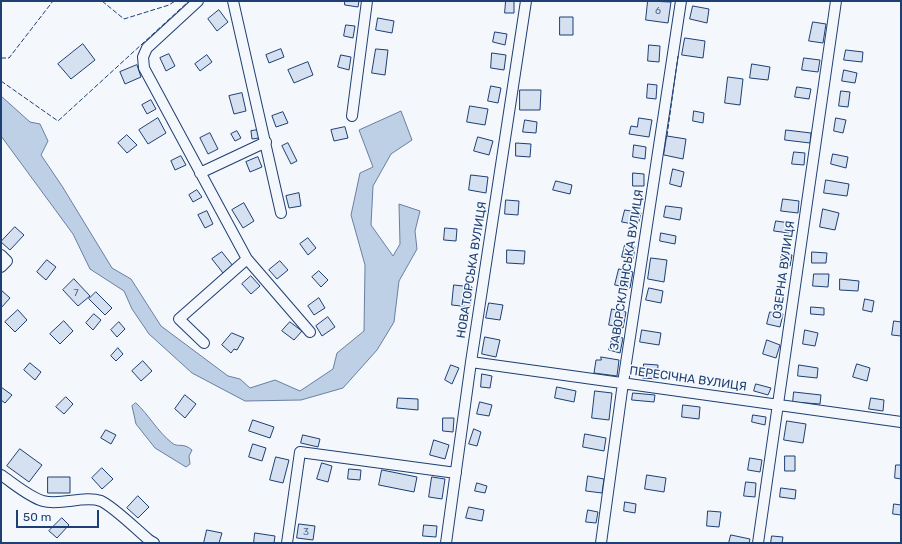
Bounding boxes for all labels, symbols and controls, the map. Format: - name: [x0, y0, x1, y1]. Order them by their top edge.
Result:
- house number: 6: [655, 5, 661, 17]
- street label: ЗАВОРСКЛЯНСЬКА ВУЛИЦЯ: [607, 189, 647, 351]
- street label: НОВАТОРСЬКА ВУЛИЦЯ: [454, 201, 490, 339]
- street label: ОЗЕРНА ВУЛИЦЯ: [770, 220, 798, 320]
- house number: 7: [73, 287, 79, 299]
- street label: ПЕРЕСІЧНА ВУЛИЦЯ: [628, 364, 748, 394]
- scale bar: [18, 502, 101, 528]
- text: 50 m: [23, 510, 51, 524]
- house number: 3: [303, 526, 309, 538]

